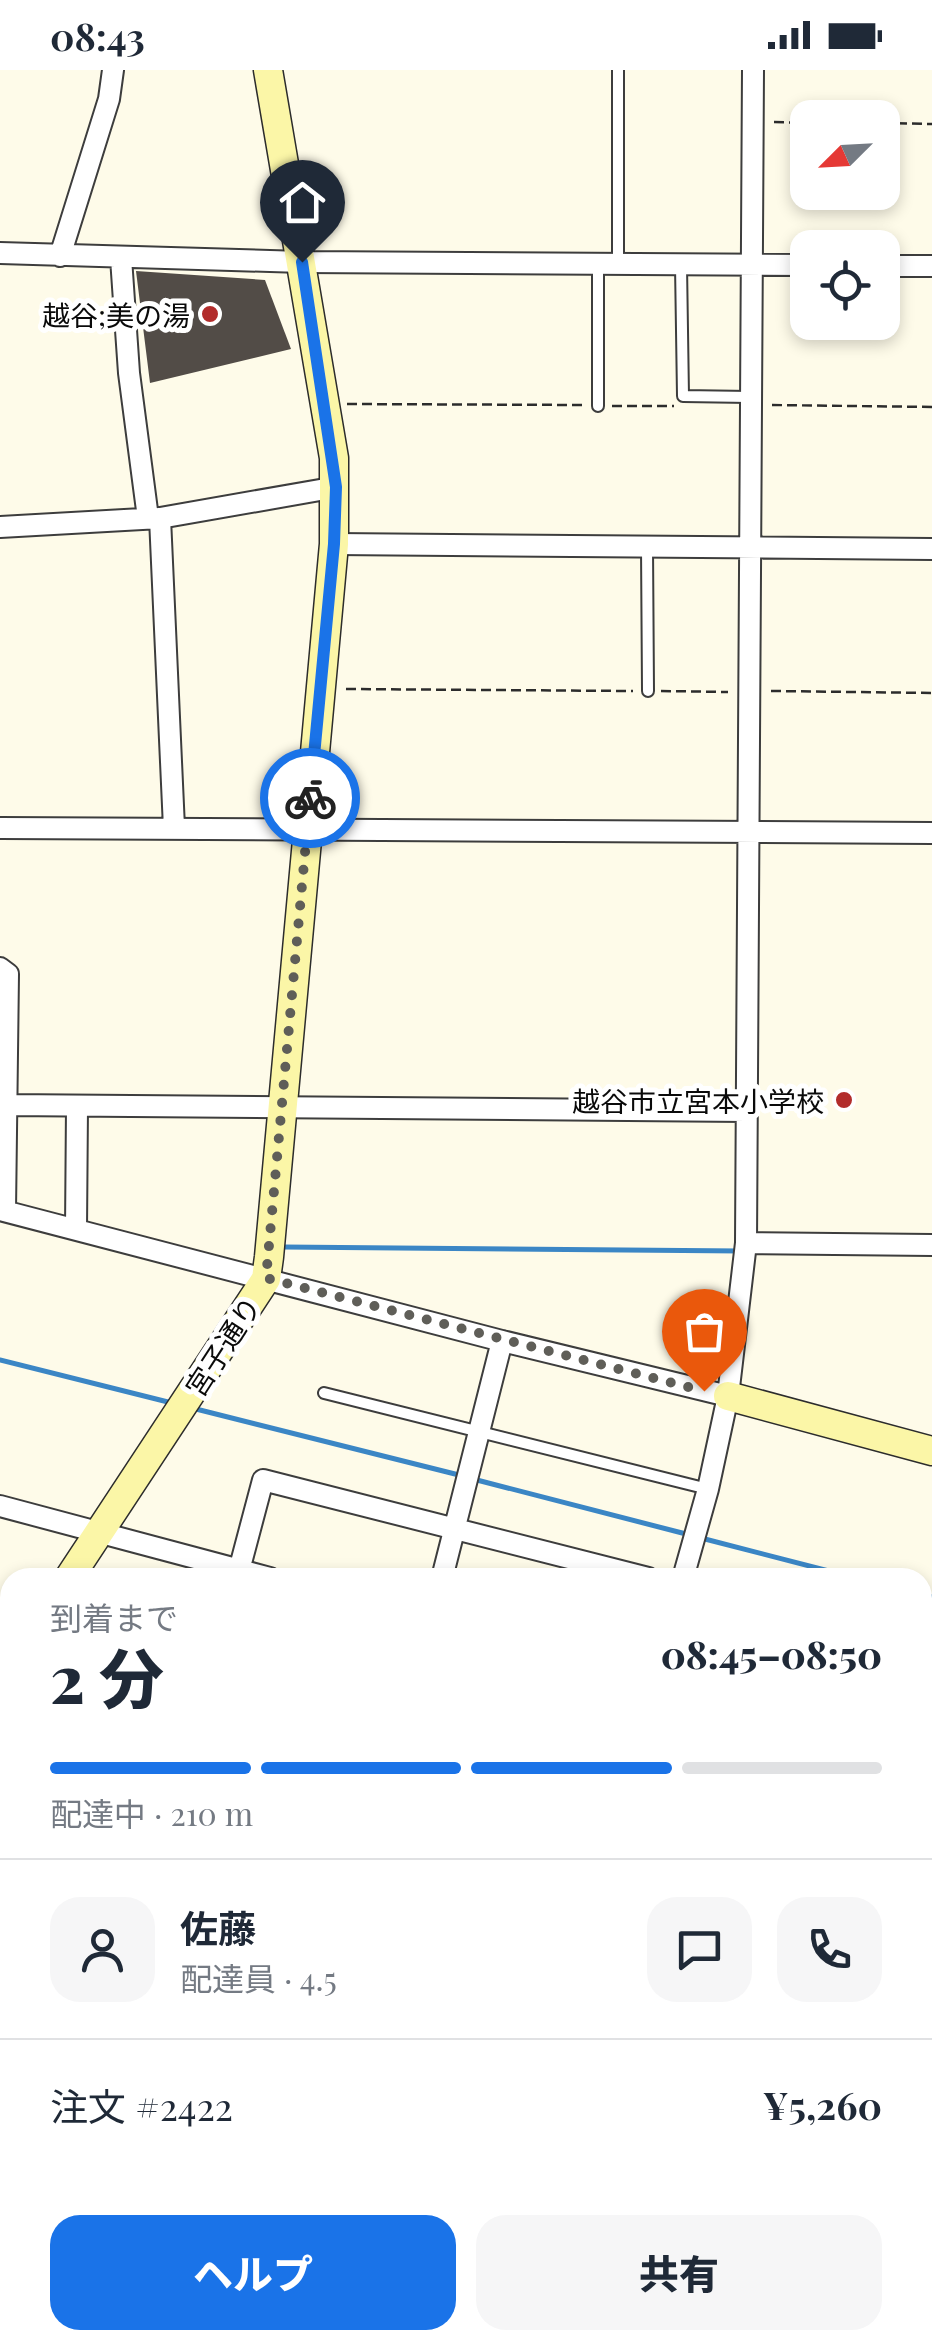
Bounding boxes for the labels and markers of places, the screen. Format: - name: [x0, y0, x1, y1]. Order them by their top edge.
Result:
- pin: [260, 160, 345, 263]
- place label: 越谷;美の湯: [42, 296, 190, 333]
- marker: 越谷;美の湯: [199, 303, 221, 325]
- place label: 越谷市立宮本小学校: [572, 1082, 824, 1119]
- marker: 越谷市立宮本小学校: [833, 1089, 855, 1111]
- pin: [662, 1289, 747, 1392]

